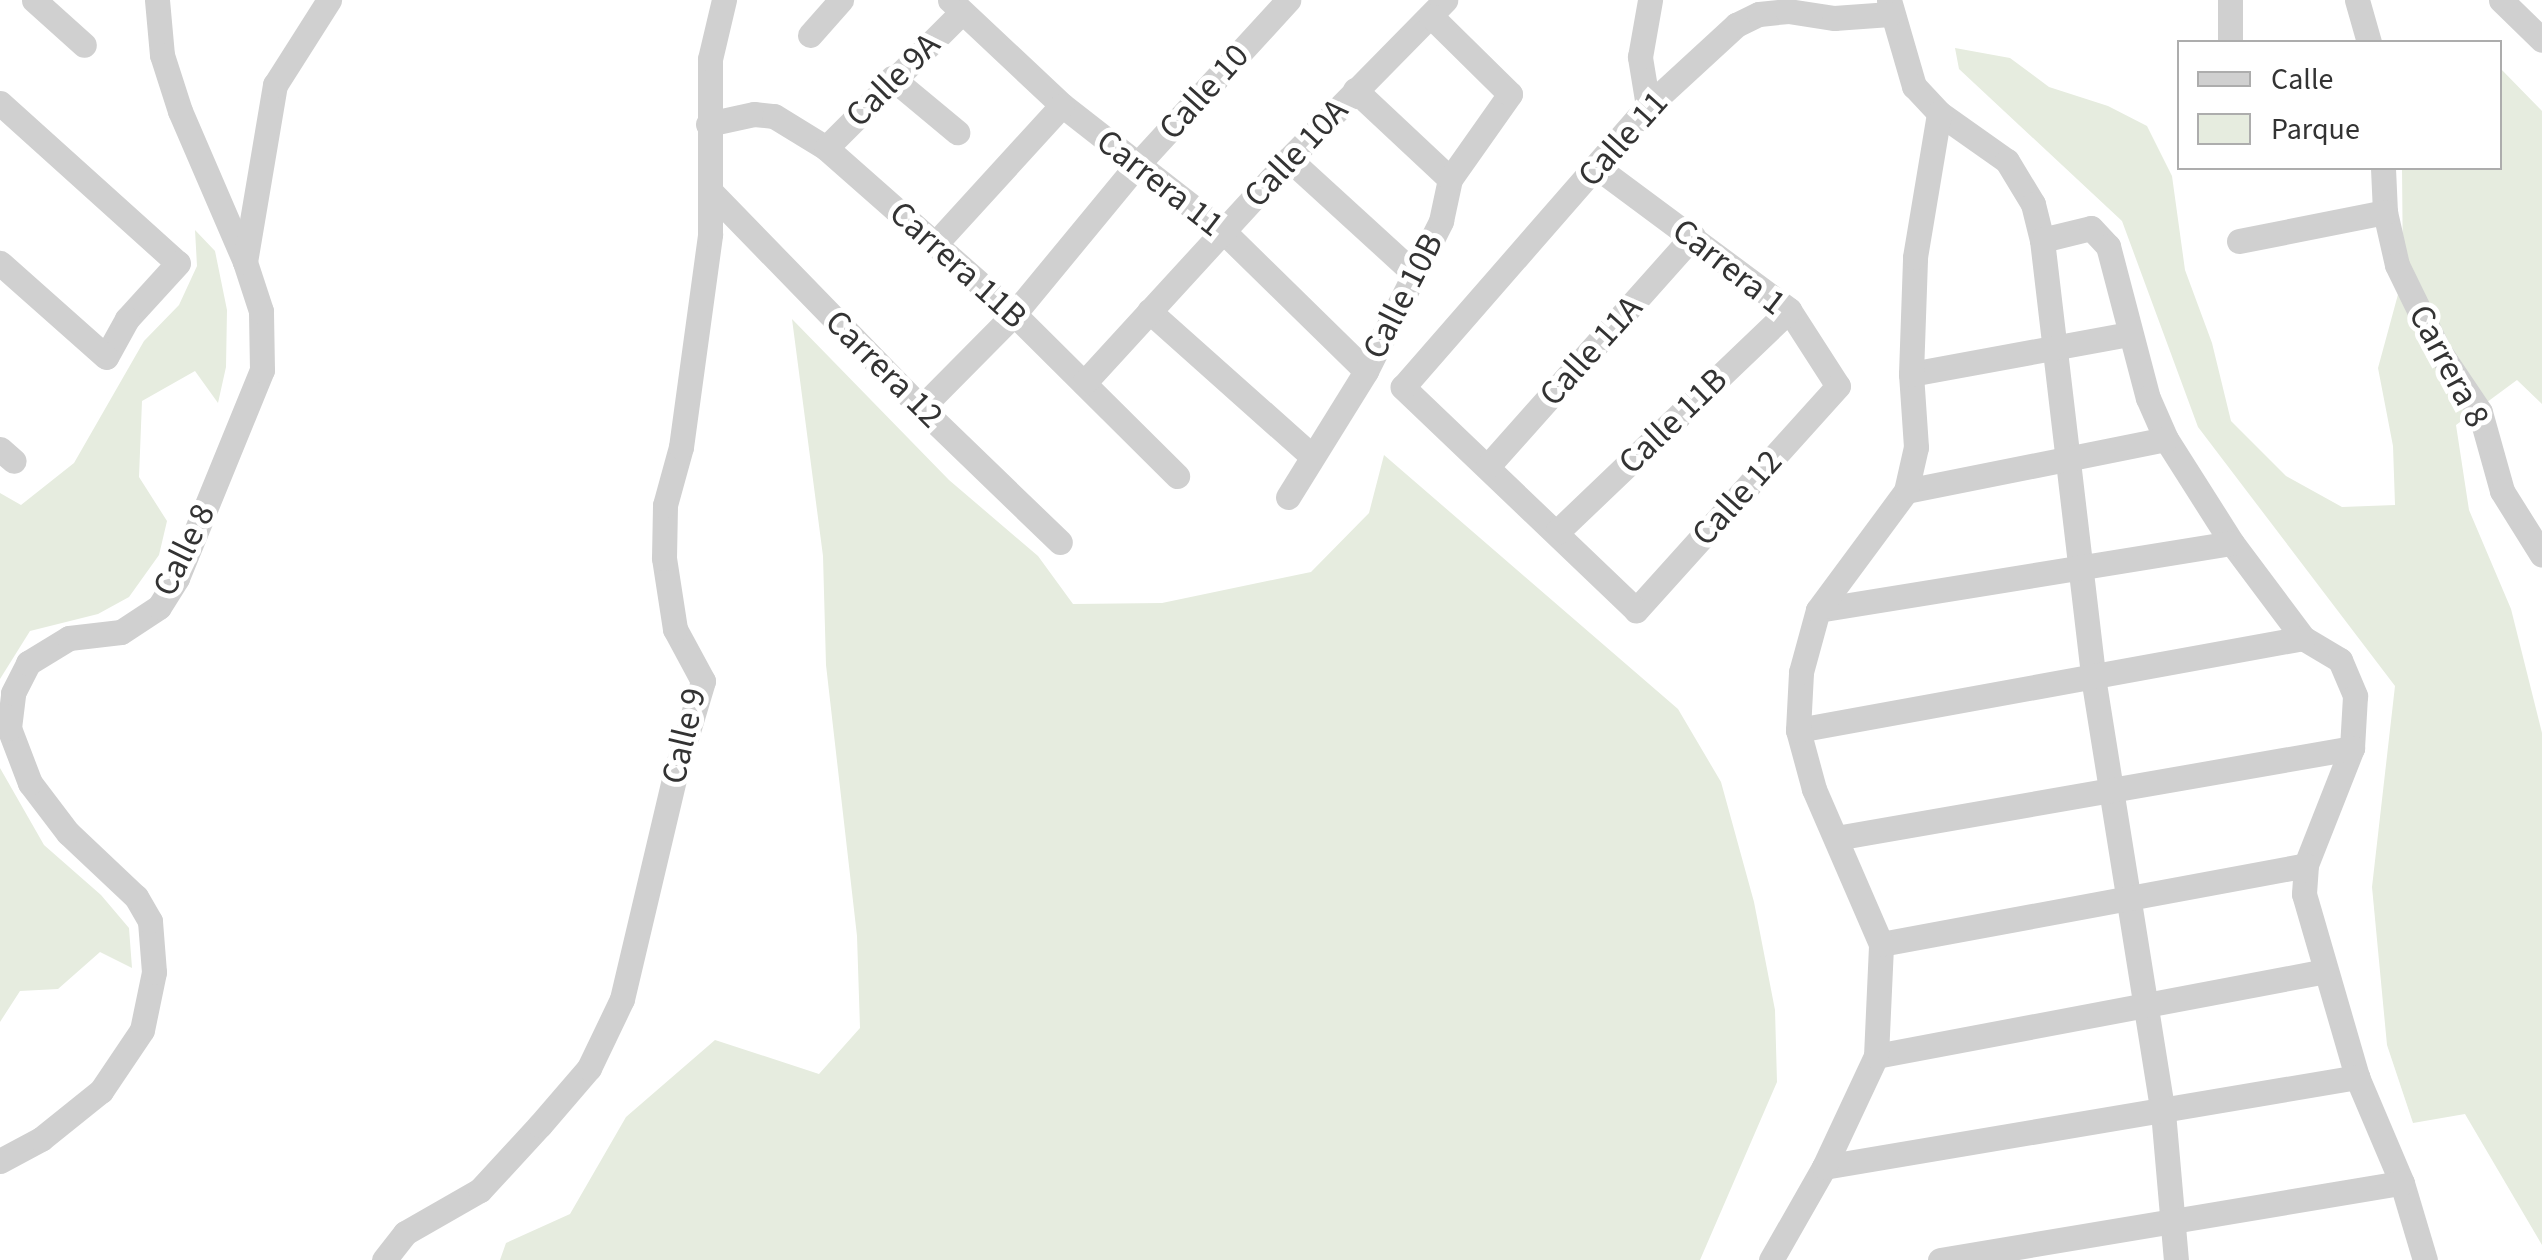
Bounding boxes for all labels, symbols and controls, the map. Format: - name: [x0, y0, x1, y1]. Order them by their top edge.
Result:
- street label: Calle 9A: [837, 24, 949, 136]
- street label: Calle 10: [1150, 35, 1258, 149]
- legend: [2177, 40, 2502, 170]
- text: Calle: [2271, 58, 2333, 101]
- street label: Calle 11: [1569, 82, 1677, 196]
- street label: Calle 10A: [1235, 90, 1357, 216]
- text: Parque: [2271, 108, 2360, 151]
- street label: Carrera 11: [1088, 120, 1232, 246]
- street label: Carrera 11B: [881, 192, 1035, 338]
- street label: Carrera 1: [1664, 210, 1794, 324]
- street label: Calle 10B: [1354, 226, 1452, 366]
- street label: Calle 11A: [1531, 287, 1651, 415]
- street label: Carrera 8: [2399, 298, 2499, 434]
- street label: Carrera 12: [816, 301, 952, 437]
- street label: Calle 11B: [1610, 359, 1736, 483]
- street label: Calle 12: [1683, 441, 1791, 555]
- street label: Calle 8: [144, 497, 224, 603]
- street label: Calle 9: [653, 684, 715, 788]

